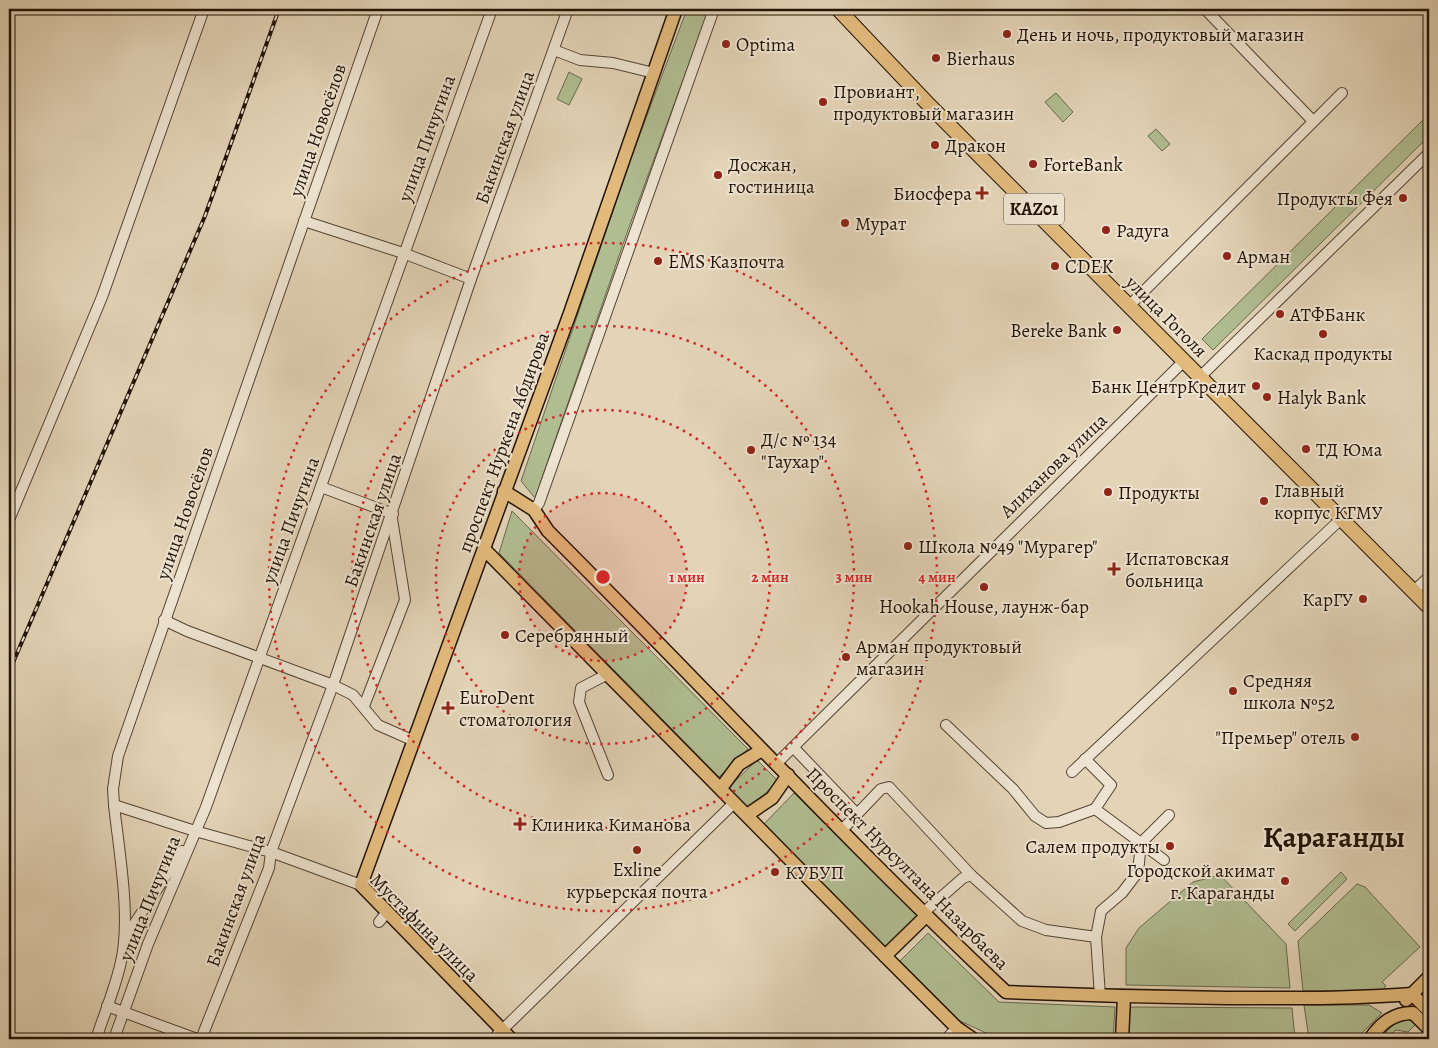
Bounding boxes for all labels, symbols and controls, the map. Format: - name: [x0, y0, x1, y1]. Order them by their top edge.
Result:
- place label: День и ночь, продуктовый магазин: [1017, 22, 1304, 48]
- marker: День и ночь, продуктовый магазин: [1001, 28, 1013, 40]
- place label: Optima: [736, 32, 796, 58]
- marker: Optima: [720, 38, 732, 50]
- place label: Bierhaus: [946, 46, 1015, 72]
- marker: Bierhaus: [930, 52, 942, 64]
- street label: улица Новосёлов: [283, 60, 353, 201]
- street label: Бакинская улица: [469, 67, 541, 208]
- street label: улица Пичугина: [392, 71, 462, 206]
- place label: Провиант, продуктовый магазин: [833, 79, 1014, 127]
- marker: Провиант, продуктовый магазин: [817, 96, 829, 108]
- place label: Дракон: [945, 133, 1006, 159]
- marker: Дракон: [929, 139, 941, 151]
- place label: Досжан, гостиница: [728, 152, 815, 200]
- place label: ForteBank: [1043, 152, 1123, 178]
- marker: ForteBank: [1027, 158, 1039, 170]
- marker: Досжан, гостиница: [712, 169, 724, 181]
- place label: Биосфера: [893, 181, 972, 207]
- place label: Продукты Фея: [1276, 186, 1393, 212]
- marker: Биосфера: [976, 187, 988, 199]
- marker: Продукты Фея: [1397, 192, 1409, 204]
- road number: KАZ01: [1004, 193, 1064, 224]
- place label: Мурат: [855, 211, 907, 237]
- marker: Мурат: [839, 217, 851, 229]
- place label: Радуга: [1116, 218, 1170, 244]
- marker: Радуга: [1100, 224, 1112, 236]
- place label: Арман: [1236, 244, 1290, 270]
- place label: EMS Казпочта: [668, 249, 785, 275]
- marker: Арман: [1221, 250, 1233, 262]
- place label: CDEK: [1065, 254, 1113, 280]
- marker: EMS Казпочта: [652, 255, 664, 267]
- marker: CDEK: [1049, 260, 1061, 272]
- street label: улица Гоголя: [1119, 269, 1213, 363]
- place label: АТФБанк: [1289, 302, 1366, 328]
- marker: АТФБанк: [1274, 308, 1286, 320]
- place label: Bereke Bank: [1010, 318, 1108, 344]
- marker: Bereke Bank: [1111, 324, 1123, 336]
- street label: проспект Нуркена Абдирова: [452, 328, 556, 556]
- marker: Каскад продукты: [1317, 328, 1329, 340]
- place label: Каскад продукты: [1253, 341, 1393, 367]
- place label: Банк ЦентрКредит: [1091, 374, 1247, 400]
- marker: Банк ЦентрКредит: [1250, 380, 1262, 392]
- place label: Halyk Bank: [1277, 385, 1367, 411]
- marker: Halyk Bank: [1261, 391, 1273, 403]
- street label: Алиханова улица: [994, 408, 1113, 524]
- place label: Д/с № 134 "Гаухар": [761, 427, 837, 475]
- place label: ТД Юма: [1316, 437, 1383, 463]
- street label: улица Новосёлов: [150, 443, 220, 584]
- marker: ТД Юма: [1300, 443, 1312, 455]
- marker: Д/с № 134 "Гаухар": [745, 444, 757, 456]
- street label: Бакинская улица: [338, 450, 408, 591]
- street label: улица Пичугина: [256, 453, 326, 588]
- place label: Главный корпус КГМУ: [1274, 478, 1383, 526]
- place label: Продукты: [1118, 480, 1200, 506]
- marker: Продукты: [1102, 486, 1114, 498]
- marker: Главный корпус КГМУ: [1258, 495, 1270, 507]
- place label: Школа №49 "Мурагер": [918, 534, 1098, 560]
- marker: Школа №49 "Мурагер": [902, 540, 914, 552]
- place label: Испатовская больница: [1125, 546, 1229, 594]
- marker: Испатовская больница: [1107, 562, 1121, 576]
- text: 1 мин: [669, 567, 705, 587]
- text: 2 мин: [751, 567, 789, 587]
- text: 3 мин: [836, 567, 873, 587]
- text: 4 мин: [918, 567, 956, 587]
- centre of rings: [594, 568, 612, 586]
- marker: Hookah House, лаунж-бар: [978, 581, 990, 593]
- place label: КарГУ: [1302, 587, 1353, 613]
- marker: КарГУ: [1357, 593, 1369, 605]
- place label: Hookah House, лаунж-бар: [879, 594, 1089, 620]
- place label: Серебрянный: [515, 623, 629, 649]
- marker: Серебрянный: [499, 629, 511, 641]
- place label: Арман продуктовый магазин: [855, 634, 1022, 682]
- marker: Арман продуктовый магазин: [840, 651, 852, 663]
- place label: Средняя школа №52: [1243, 668, 1335, 716]
- place label: EuroDent стоматология: [459, 685, 572, 733]
- marker: Средняя школа №52: [1227, 685, 1239, 697]
- marker: EuroDent стоматология: [441, 701, 455, 715]
- place label: "Премьер" отель: [1215, 725, 1345, 751]
- marker: "Премьер" отель: [1349, 731, 1361, 743]
- street label: Проспект Нурсултана Назарбаева: [800, 762, 1015, 976]
- place label: Клиника Киманова: [531, 812, 691, 838]
- marker: Клиника Киманова: [513, 817, 527, 831]
- district label: Қарағанды: [1263, 818, 1405, 857]
- street label: Бакинская улица: [200, 830, 272, 971]
- street label: улица Пичугина: [113, 831, 187, 966]
- place label: Салем продукты: [1025, 834, 1160, 860]
- marker: Салем продукты: [1164, 840, 1176, 852]
- marker: Exline курьерская почта: [631, 844, 643, 856]
- place label: Exline курьерская почта: [566, 857, 708, 905]
- place label: Городской акимат г. Караганды: [1127, 858, 1276, 906]
- place label: КУБУП: [785, 860, 844, 886]
- marker: КУБУП: [769, 866, 781, 878]
- street label: Мустафина улица: [364, 868, 485, 988]
- marker: Городской акимат г. Караганды: [1279, 875, 1291, 887]

